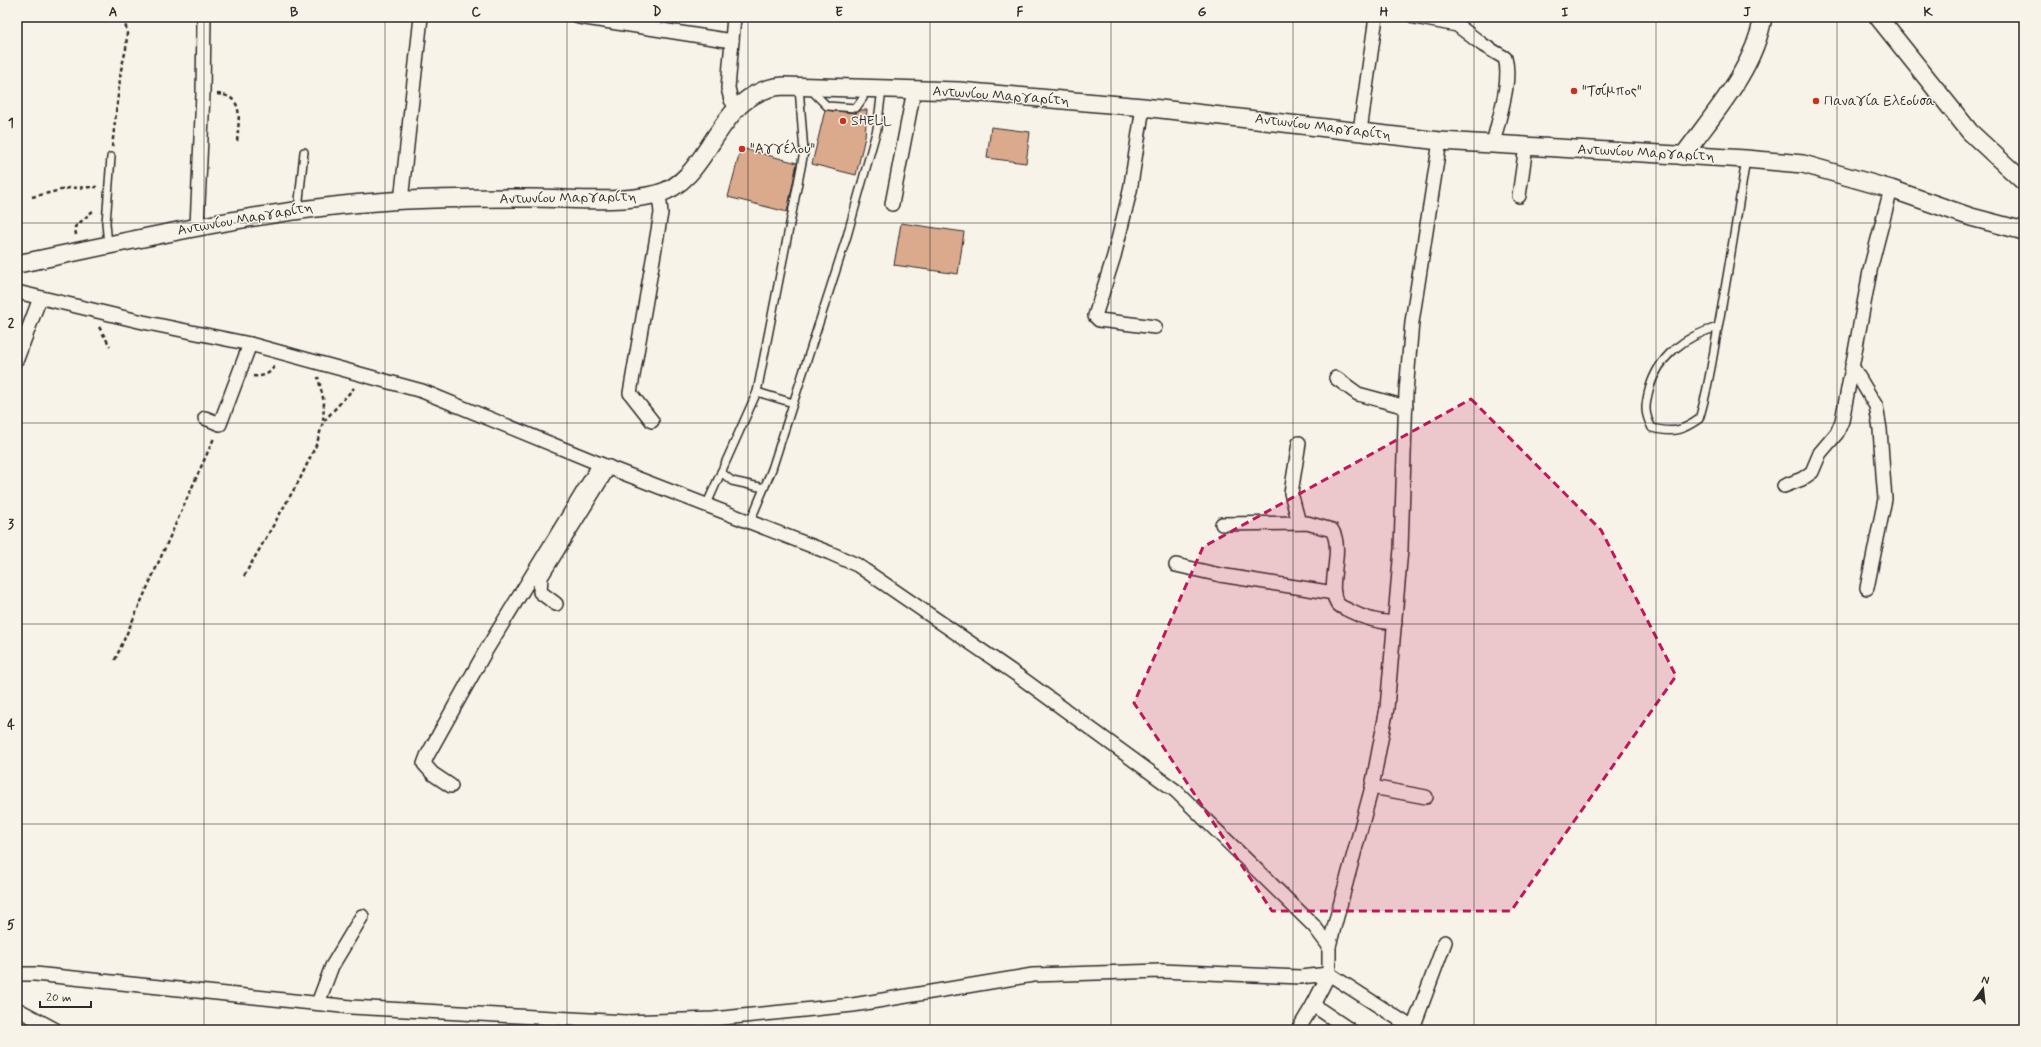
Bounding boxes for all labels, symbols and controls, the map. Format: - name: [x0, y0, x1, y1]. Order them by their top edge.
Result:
- text: A: [109, 4, 117, 21]
- text: B: [290, 4, 299, 21]
- text: C: [471, 4, 481, 21]
- text: D: [653, 4, 662, 21]
- text: E: [835, 4, 843, 21]
- text: F: [1017, 4, 1024, 21]
- text: G: [1198, 4, 1207, 21]
- text: H: [1380, 4, 1389, 21]
- text: I: [1562, 4, 1569, 21]
- text: J: [1743, 4, 1751, 21]
- text: K: [1923, 4, 1933, 21]
- street label: Αντωνίου Μαργαρίτη: [932, 82, 1070, 110]
- place label: "Τσίμπος": [1582, 82, 1642, 100]
- marker: "Τσίμπος": [1569, 86, 1579, 96]
- place label: Παναγία Ελεούσα: [1824, 92, 1935, 110]
- marker: Παναγία Ελεούσα: [1811, 96, 1821, 106]
- street label: Αντωνίου Μαργαρίτη: [1254, 110, 1392, 144]
- place label: SHELL: [851, 112, 892, 130]
- text: 1: [8, 115, 14, 132]
- marker: SHELL: [838, 116, 848, 126]
- place label: "Αγγέλου": [750, 139, 815, 158]
- street label: Αντωνίου Μαργαρίτη: [1577, 140, 1715, 166]
- marker: "Αγγέλου": [737, 144, 747, 154]
- street label: Αντωνίου Μαργαρίτη: [499, 188, 637, 208]
- street label: Αντωνίου Μαργαρίτη: [176, 198, 314, 240]
- text: 2: [8, 315, 15, 332]
- text: 3: [8, 516, 14, 533]
- text: 4: [7, 717, 15, 734]
- text: 5: [7, 917, 15, 934]
- north arrow: [1963, 969, 2003, 1009]
- text: N: [1980, 973, 1991, 988]
- scale bar: [40, 983, 91, 1009]
- text: 20 m: [46, 990, 72, 1006]

